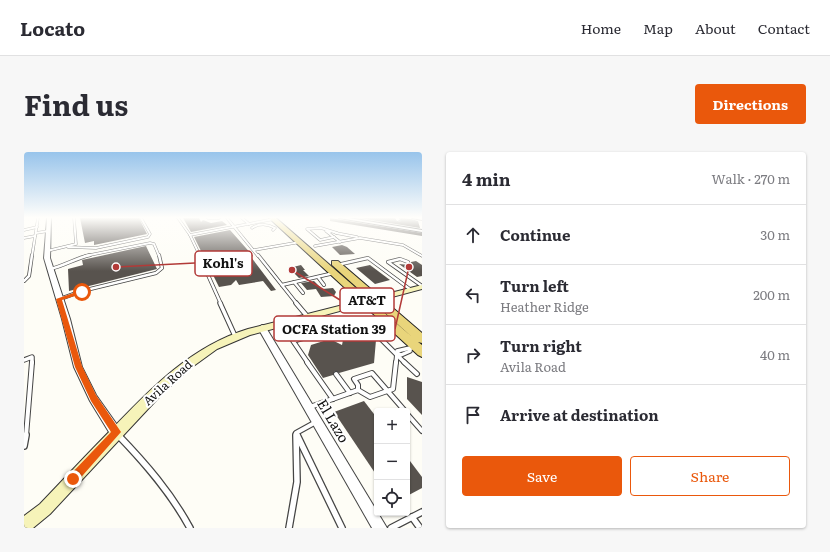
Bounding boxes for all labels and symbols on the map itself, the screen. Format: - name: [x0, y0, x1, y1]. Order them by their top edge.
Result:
- callout: Kohl's: [195, 251, 252, 276]
- text: Kohl's: [202, 253, 244, 272]
- route start: [73, 283, 91, 301]
- callout: AT&T: [340, 288, 394, 313]
- text: AT&T: [348, 290, 386, 309]
- callout: OCFA Station 39: [274, 316, 395, 341]
- text: OCFA Station 39: [282, 319, 387, 338]
- street label: Avila Road: [139, 355, 196, 409]
- street label: El Lazo: [313, 395, 355, 446]
- route end: [64, 470, 82, 488]

